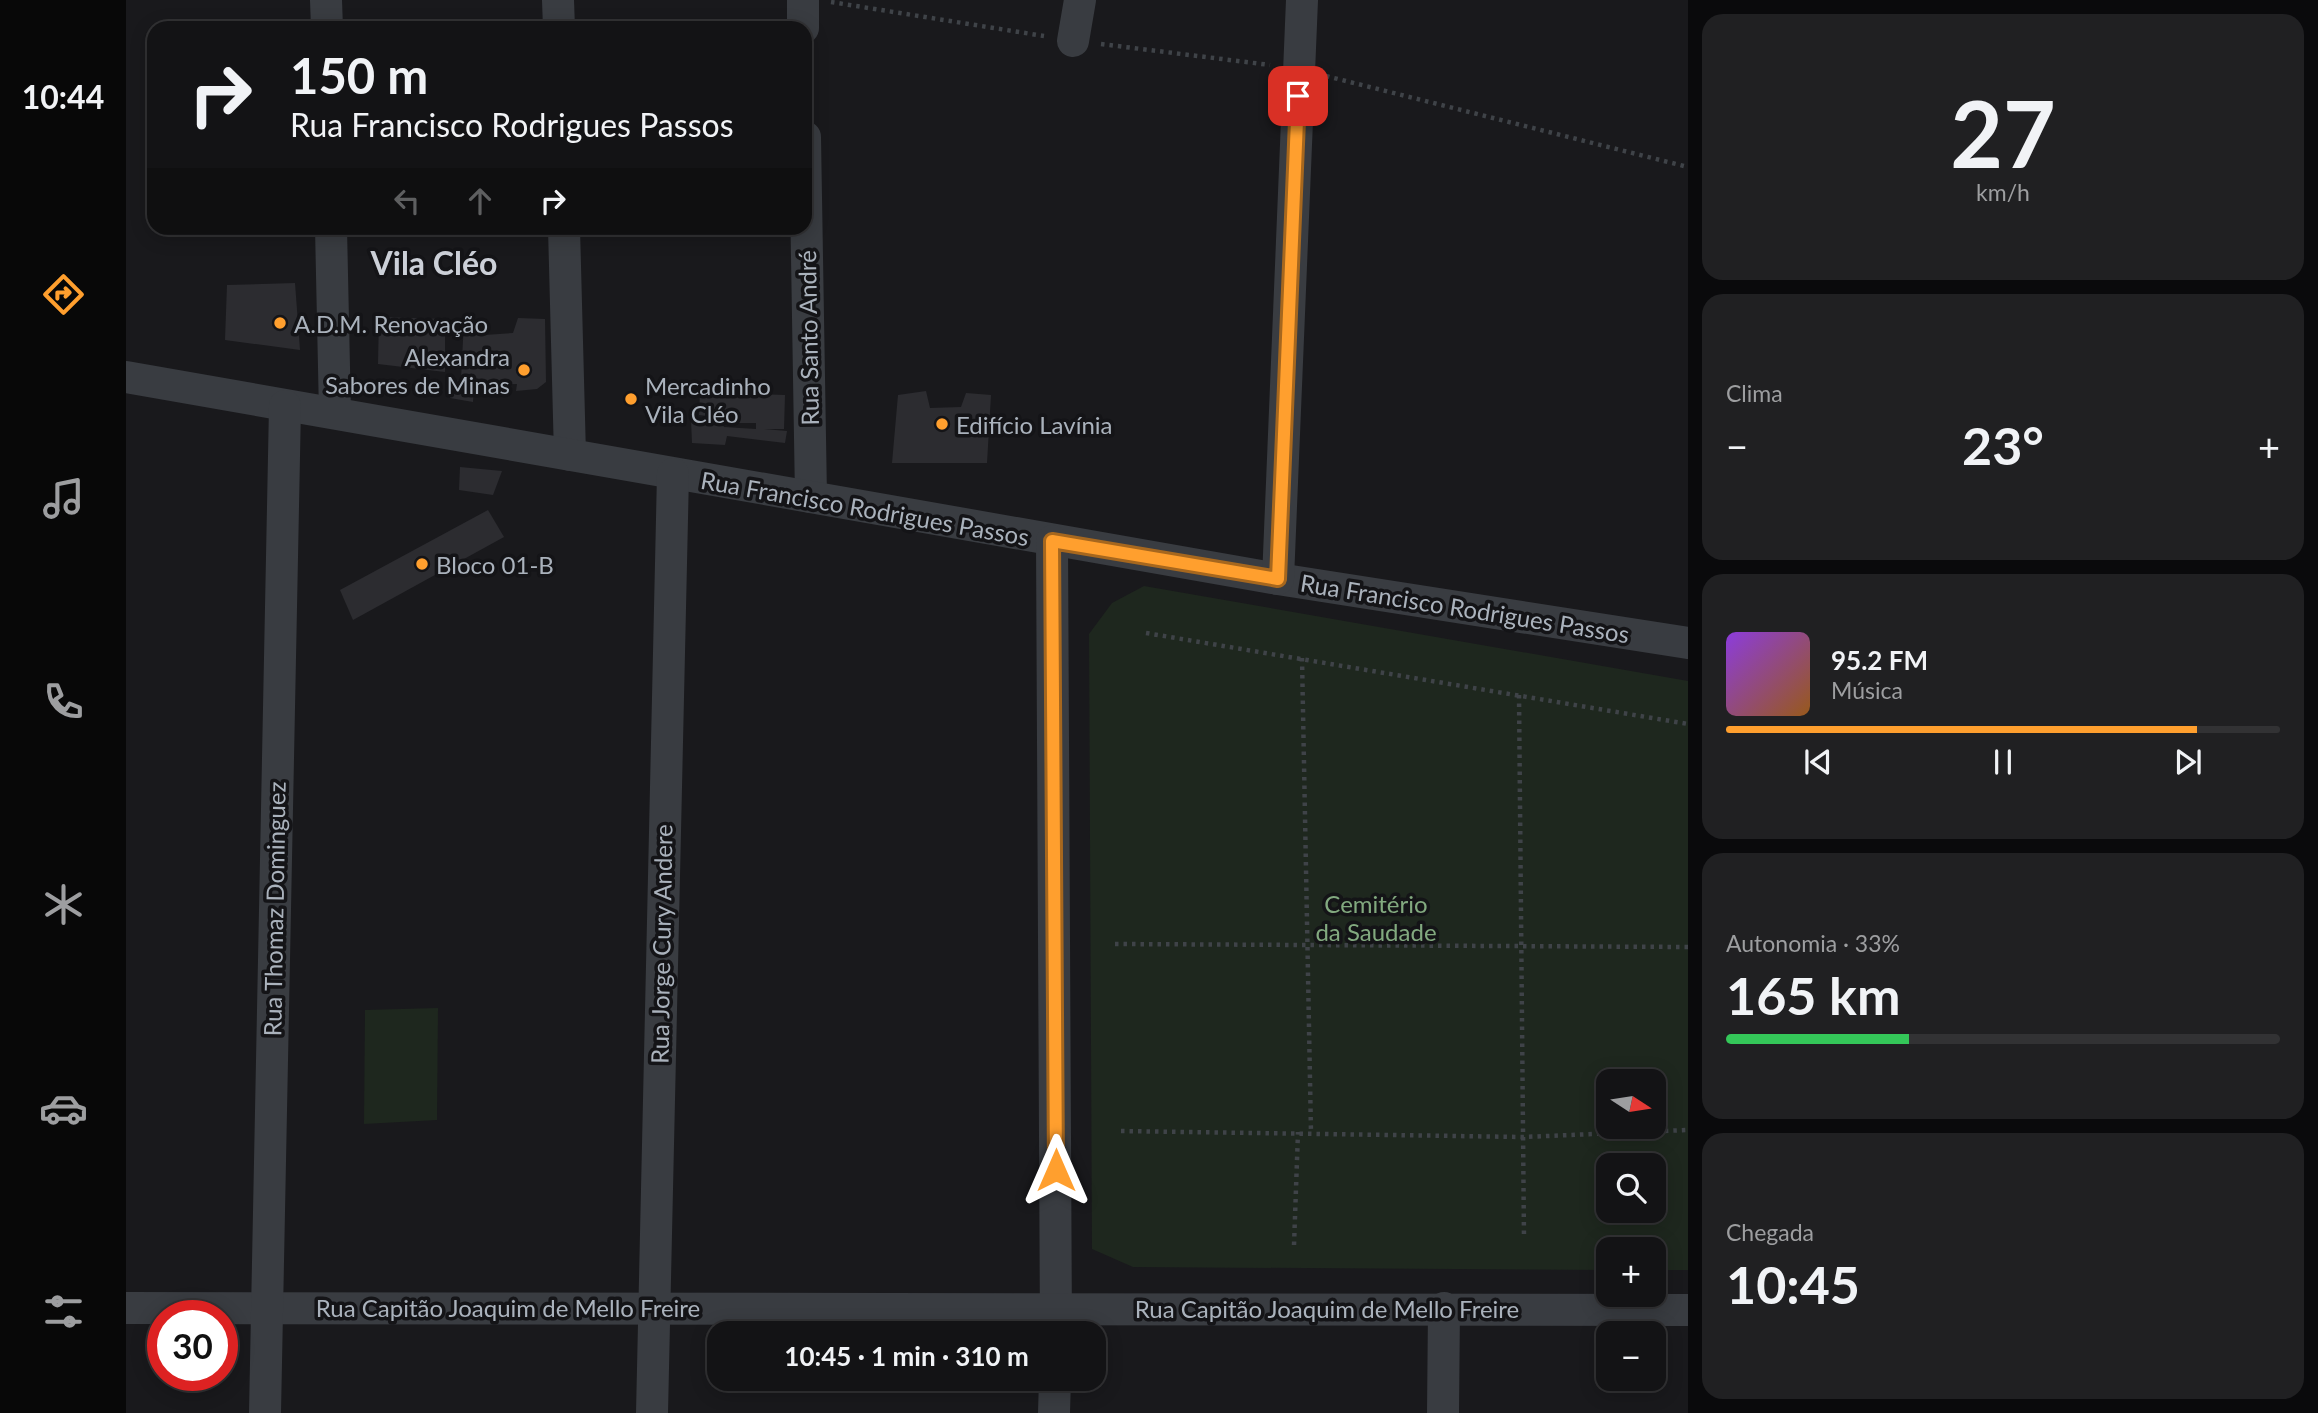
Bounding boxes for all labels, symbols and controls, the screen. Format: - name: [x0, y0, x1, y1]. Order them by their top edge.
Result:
- text: 150 m: [290, 46, 428, 104]
- icon: right: [175, 49, 266, 140]
- pin: [1268, 66, 1328, 126]
- text: 10:44: [22, 77, 104, 116]
- icon: arrive: [1279, 77, 1317, 115]
- text: 27: [1950, 78, 2056, 187]
- text: Rua Francisco Rodrigues Passos: [290, 105, 734, 144]
- text: km/h: [1976, 178, 2030, 206]
- icon: left: [388, 182, 426, 220]
- icon: ahead: [461, 182, 499, 220]
- icon: right: [534, 182, 572, 220]
- district label: Vila Cléo: [370, 243, 497, 282]
- street label: Rua Santo André: [792, 250, 824, 426]
- icon: directions: [39, 270, 88, 319]
- place label: A.D.M. Renovação: [294, 309, 488, 338]
- marker: A.D.M. Renovação: [272, 315, 288, 331]
- place label: Alexandra Sabores de Minas: [325, 342, 510, 399]
- marker: Alexandra Sabores de Minas: [516, 362, 532, 378]
- place label: Mercadinho Vila Cléo: [645, 371, 771, 428]
- text: Clima: [1726, 379, 1783, 407]
- marker: Mercadinho Vila Cléo: [623, 391, 639, 407]
- place label: Edifício Lavínia: [956, 410, 1112, 439]
- text: 23°: [1962, 414, 2044, 476]
- marker: Edifício Lavínia: [934, 416, 950, 432]
- text: −: [1726, 423, 1748, 469]
- text: +: [2258, 423, 2280, 469]
- street label: Rua Francisco Rodrigues Passos: [699, 465, 1031, 551]
- icon: music: [39, 474, 88, 523]
- place label: Bloco 01-B: [436, 550, 554, 579]
- marker: Bloco 01-B: [414, 556, 430, 572]
- street label: Rua Francisco Rodrigues Passos: [1298, 568, 1632, 648]
- text: 95.2 FM: [1831, 644, 1928, 676]
- text: Música: [1831, 676, 1903, 704]
- icon: phone: [39, 677, 88, 726]
- icon: previous: [1799, 743, 1837, 781]
- icon: pause: [1984, 743, 2022, 781]
- icon: next: [2169, 743, 2207, 781]
- street label: Rua Thomaz Dominguez: [257, 781, 291, 1037]
- street label: Rua Jorge Cury Andere: [644, 824, 678, 1064]
- icon: climate: [39, 880, 88, 929]
- park label: Cemitério da Saudade: [1315, 889, 1437, 946]
- text: Autonomia · 33%: [1726, 929, 1900, 957]
- text: 165 km: [1726, 964, 1900, 1026]
- north arrow: [1596, 1069, 1666, 1139]
- map controls: [1596, 1069, 1666, 1391]
- icon: car: [39, 1084, 88, 1133]
- position arrow: [1019, 1133, 1093, 1207]
- button: search: [1596, 1153, 1666, 1223]
- text: Chegada: [1726, 1218, 1814, 1246]
- button: +: [1596, 1237, 1666, 1307]
- text: 10:45: [1726, 1253, 1860, 1315]
- icon: filters: [39, 1287, 88, 1336]
- street label: Rua Capitão Joaquim de Mello Freire: [316, 1293, 700, 1322]
- street label: Rua Capitão Joaquim de Mello Freire: [1135, 1294, 1519, 1323]
- speed limit sign: 30: [147, 1300, 238, 1391]
- button: −: [1596, 1321, 1666, 1391]
- text: 10:45 · 1 min · 310 m: [784, 1340, 1029, 1372]

